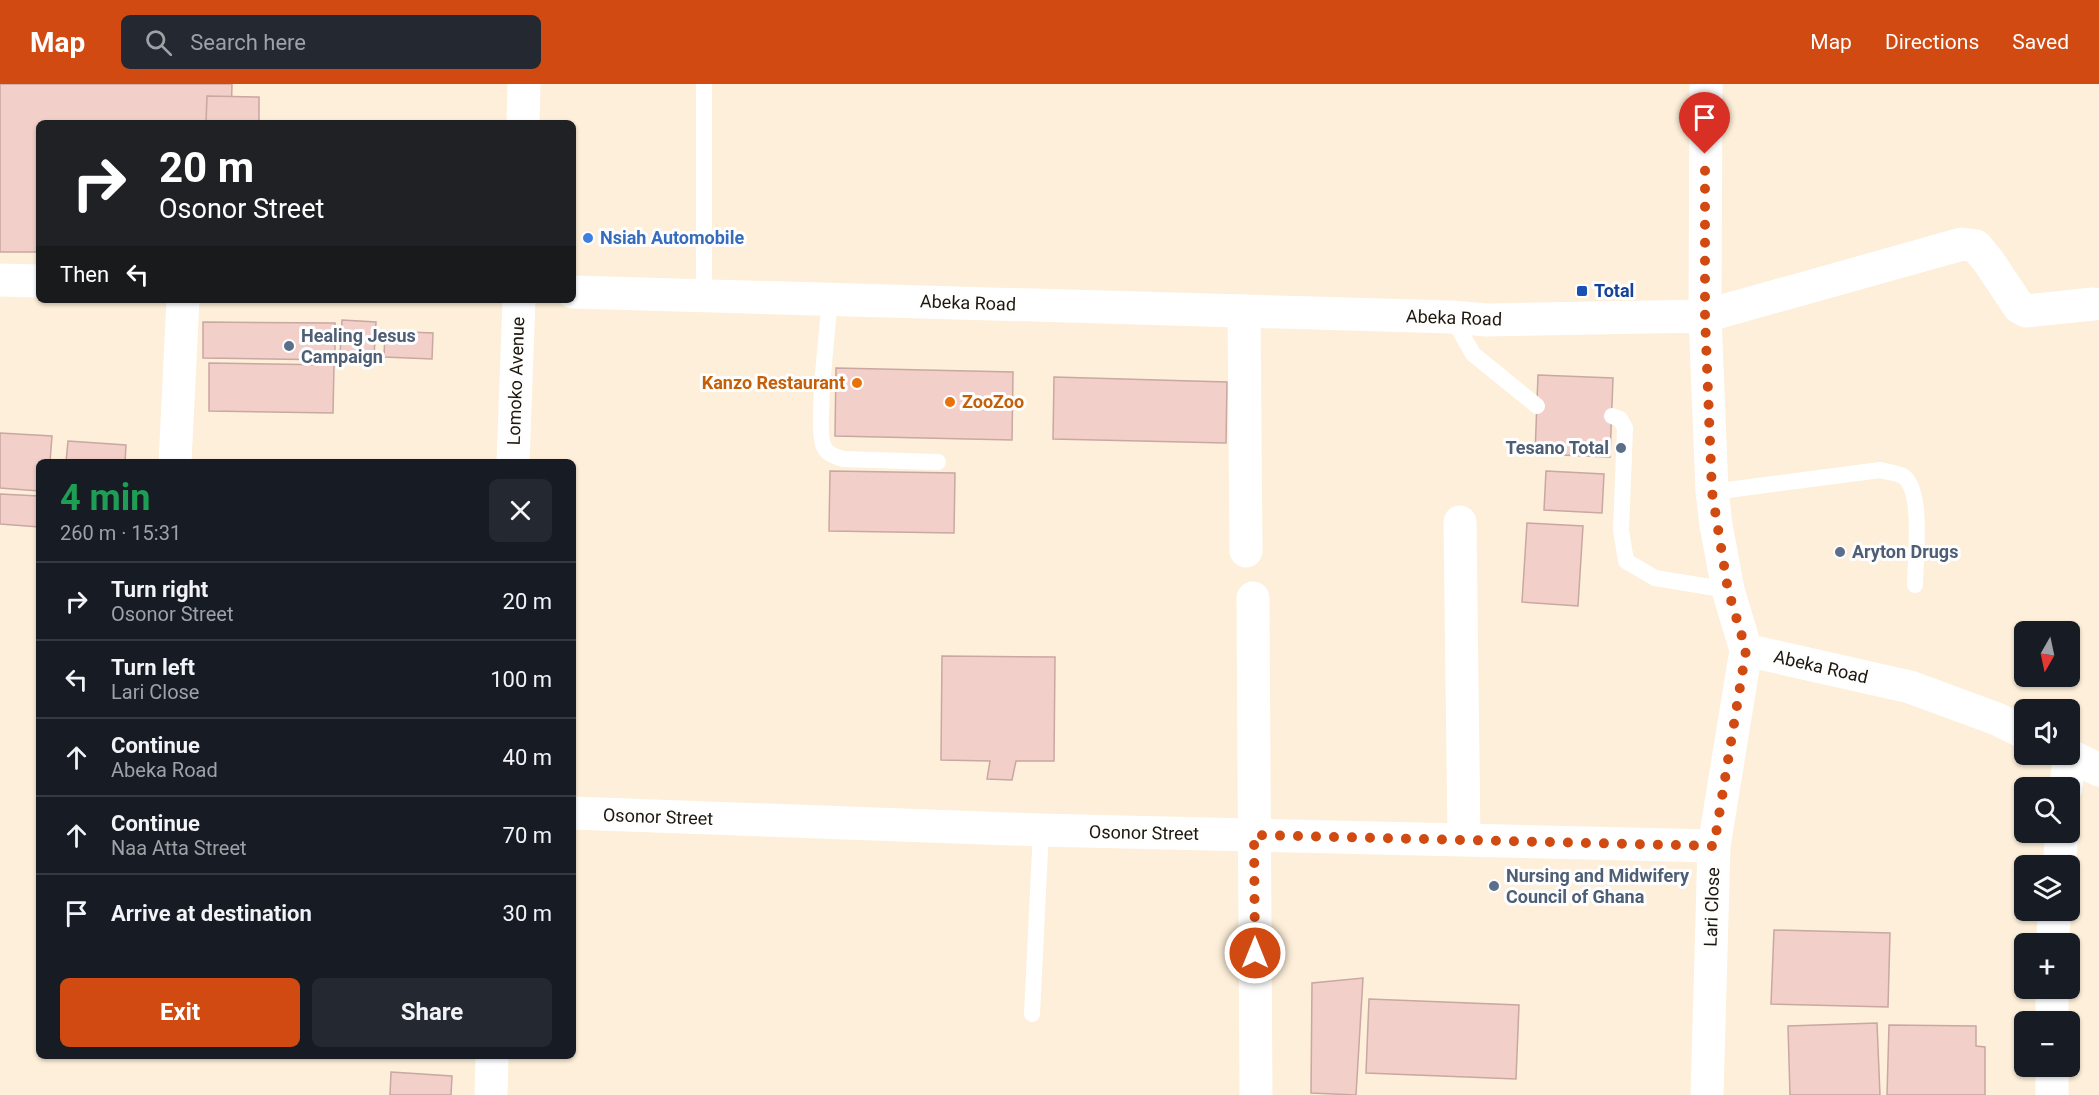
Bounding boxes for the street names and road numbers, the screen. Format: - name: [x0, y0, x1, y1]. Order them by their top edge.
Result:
- street label: Abeka Road: [920, 290, 1016, 315]
- street label: Abeka Road: [1406, 305, 1502, 330]
- street label: Lomoko Avenue: [503, 316, 528, 446]
- street label: Abeka Road: [1772, 645, 1870, 688]
- street label: Osonor Street: [603, 804, 714, 829]
- street label: Osonor Street: [1089, 821, 1199, 844]
- street label: Lari Close: [1700, 867, 1723, 947]

